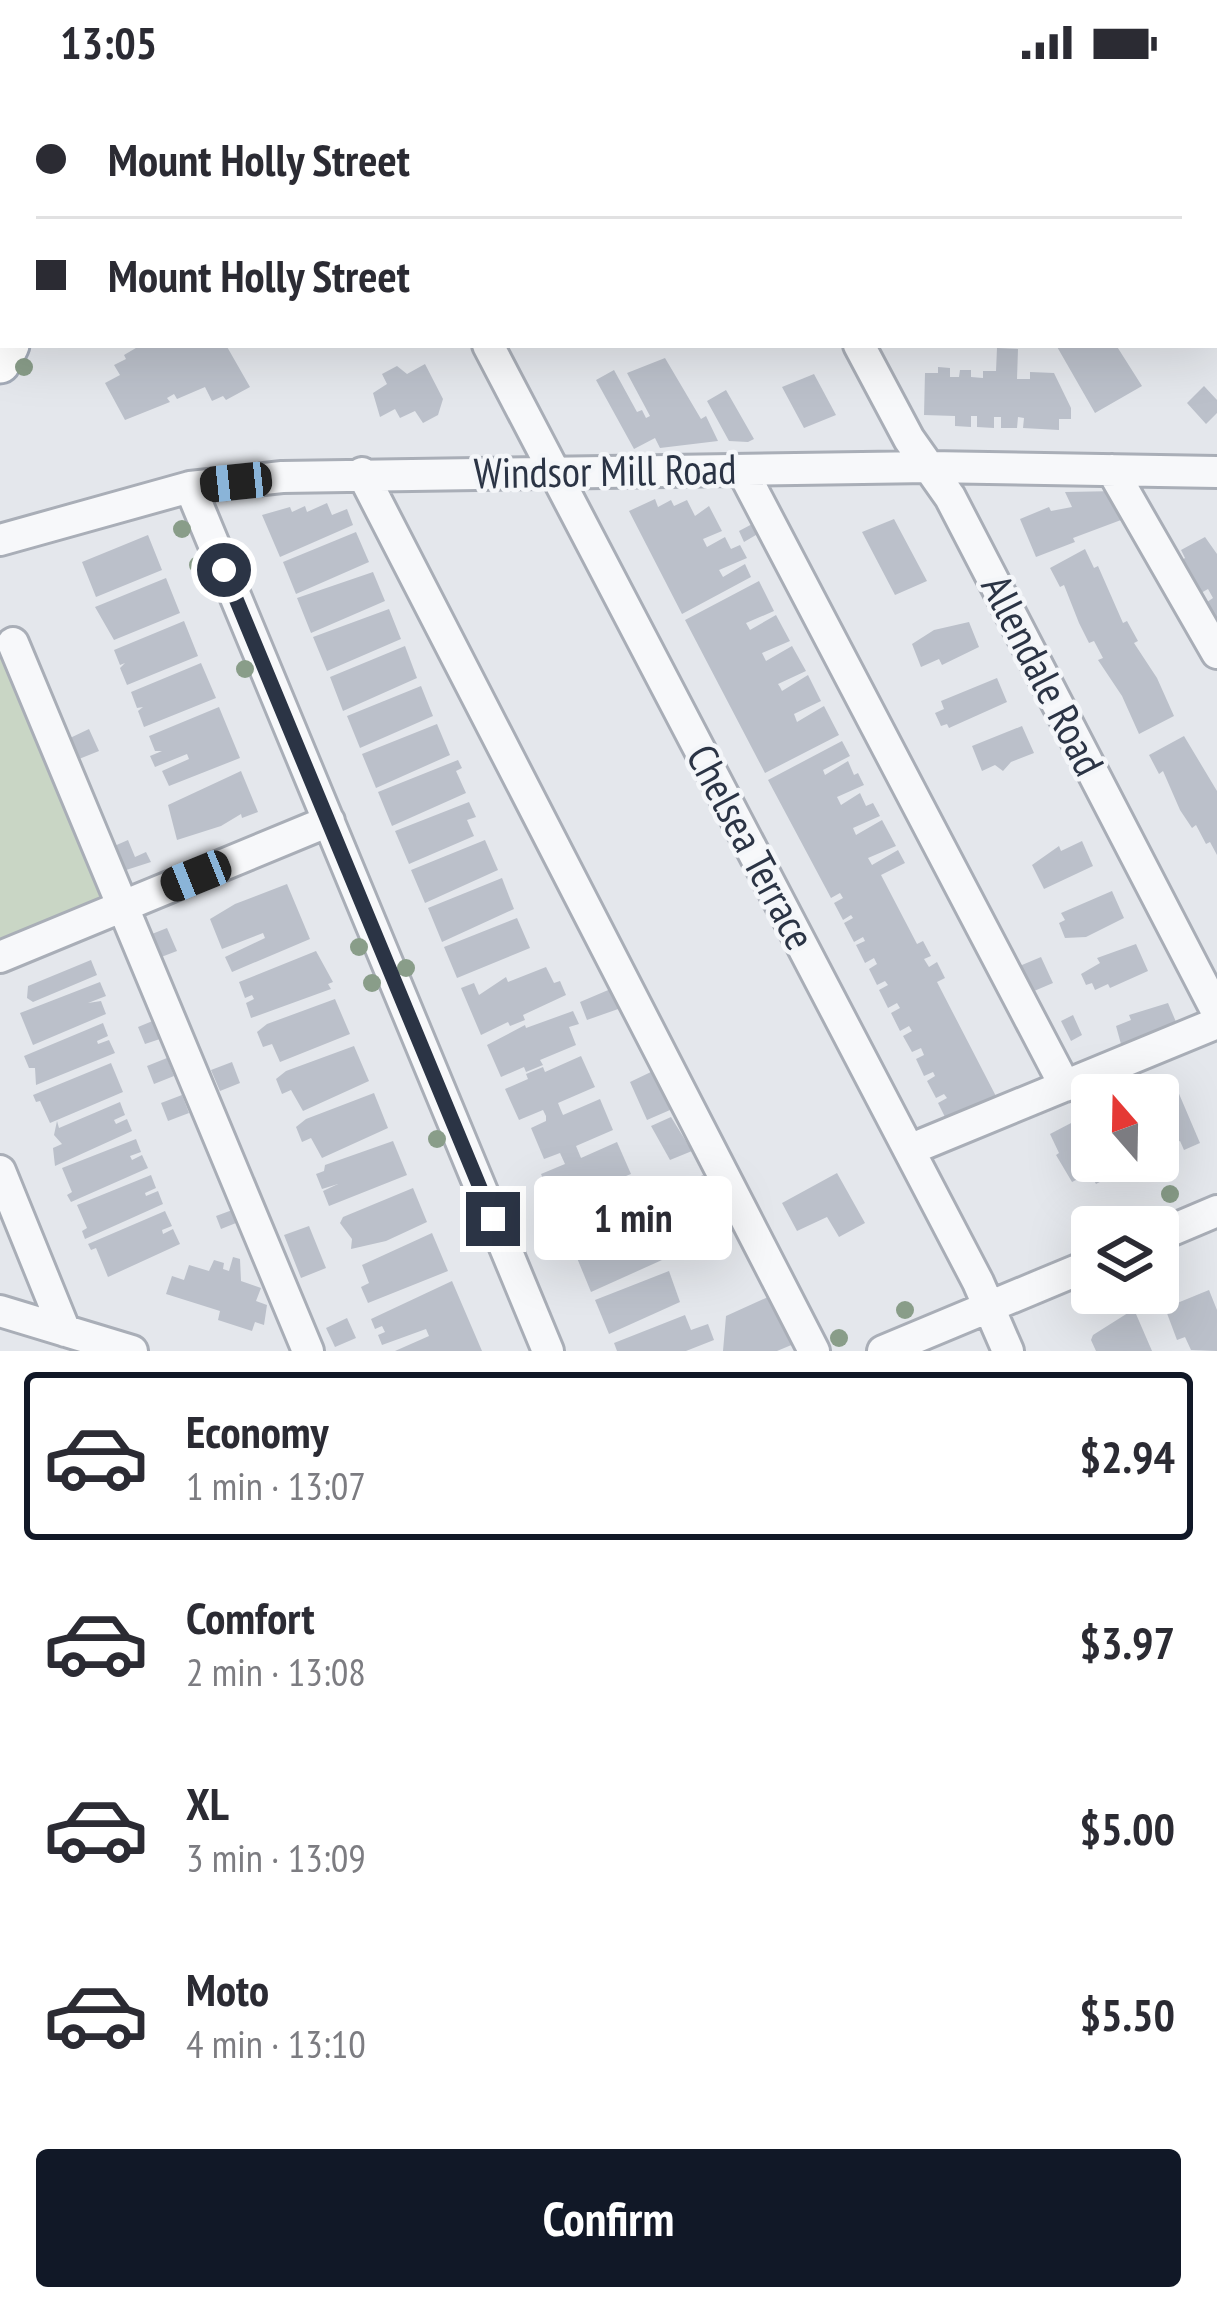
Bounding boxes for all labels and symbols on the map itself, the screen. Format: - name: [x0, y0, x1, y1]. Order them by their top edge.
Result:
- street label: Windsor Mill Road: [473, 441, 737, 500]
- car: [198, 460, 274, 504]
- route start: [197, 543, 251, 597]
- street label: Allendale Road: [969, 565, 1117, 784]
- street label: Chelsea Terrace: [675, 735, 828, 959]
- car: [156, 846, 236, 906]
- north arrow: [1071, 1074, 1179, 1182]
- callout: 1 min: [535, 1177, 733, 1261]
- route end: [466, 1192, 520, 1246]

